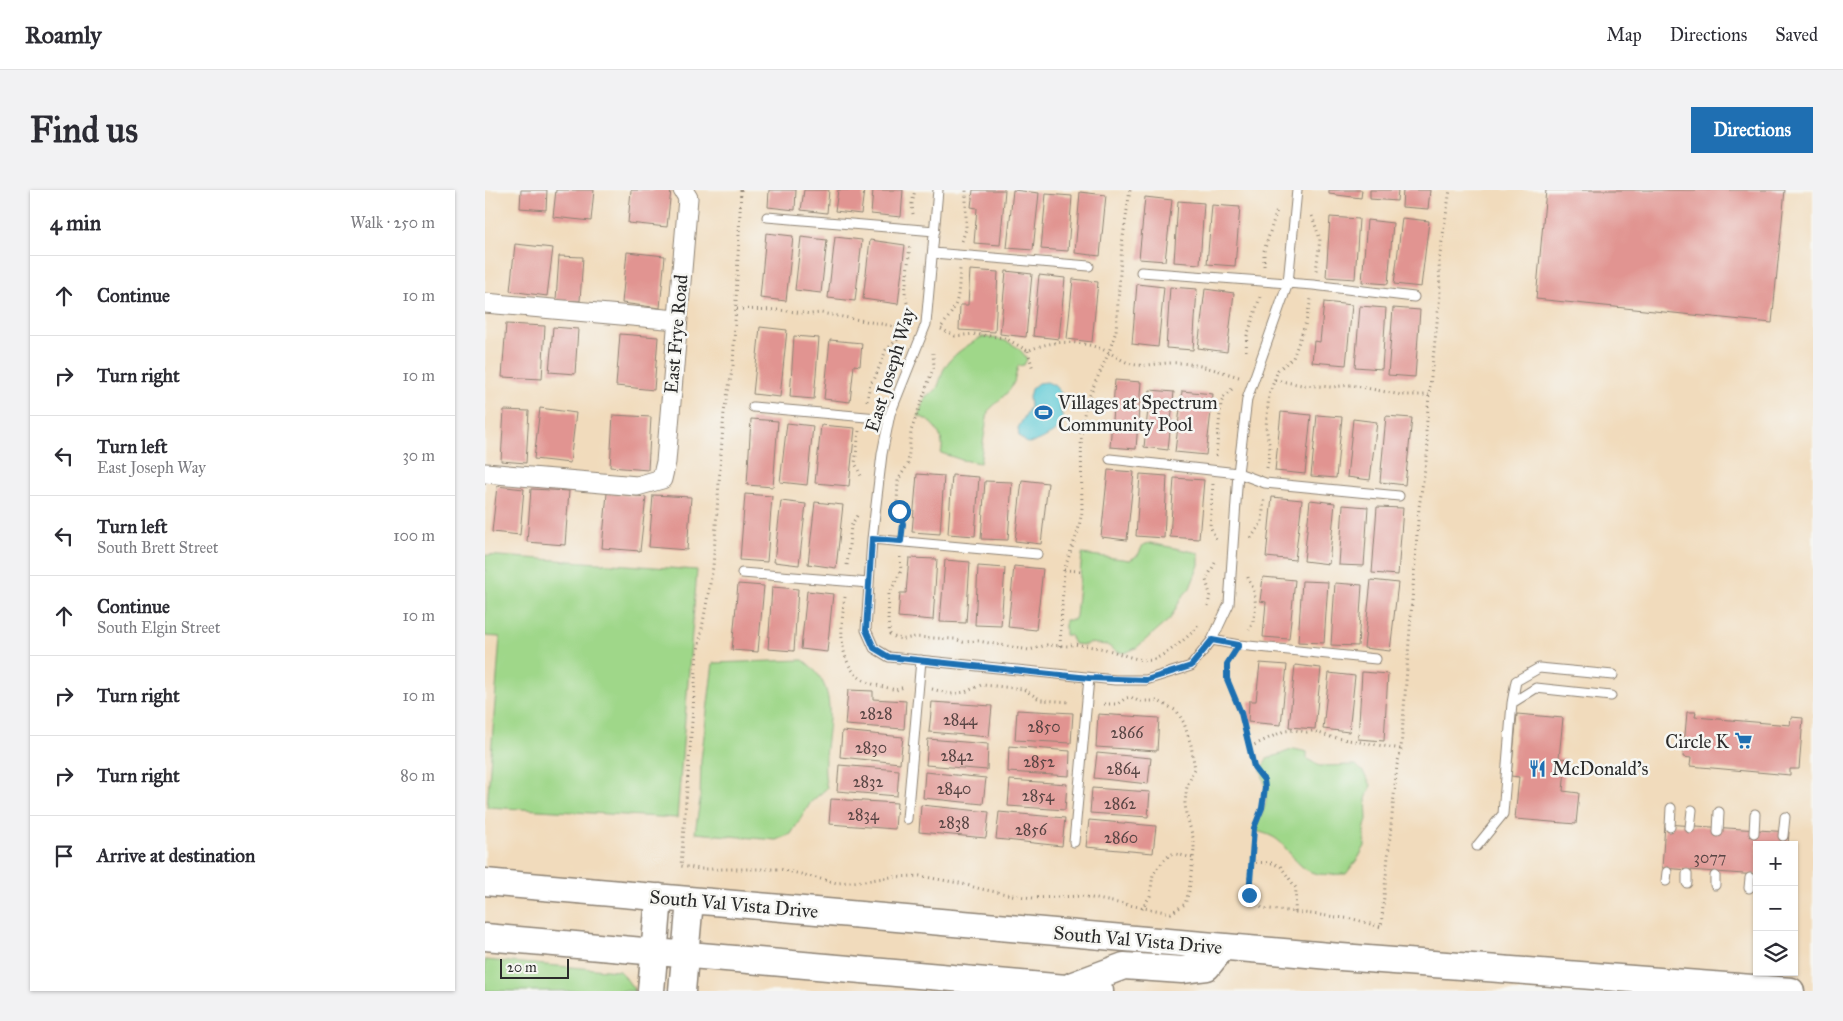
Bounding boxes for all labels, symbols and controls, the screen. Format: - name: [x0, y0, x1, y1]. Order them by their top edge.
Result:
- text: Roamly: [25, 20, 102, 50]
- text: Map: [1606, 24, 1642, 46]
- text: Directions: [1670, 24, 1747, 46]
- text: Saved: [1775, 24, 1818, 46]
- button: Directions: [1691, 107, 1813, 153]
- text: Find us: [30, 109, 138, 152]
- text: 4 min: [50, 210, 101, 236]
- text: Walk · 250 m: [350, 213, 435, 232]
- street label: East Frye Road: [659, 273, 693, 395]
- icon: ahead: [50, 282, 78, 310]
- text: Continue: [97, 284, 170, 307]
- text: 10 m: [403, 286, 435, 305]
- street label: East Joseph Way: [860, 304, 921, 435]
- icon: right: [50, 362, 78, 390]
- text: Turn right: [97, 364, 180, 387]
- text: 10 m: [403, 366, 435, 385]
- place label: Villages at Spectrum Community Pool: [1057, 391, 1218, 436]
- sports icon: Villages at Spectrum Community Pool: [1034, 403, 1054, 423]
- text: Turn left: [97, 435, 167, 458]
- icon: left: [50, 442, 78, 470]
- text: 30 m: [402, 446, 435, 465]
- text: East Joseph Way: [97, 458, 206, 477]
- route start: [888, 500, 911, 523]
- text: Turn left: [97, 515, 167, 538]
- icon: left: [50, 522, 78, 550]
- text: 100 m: [393, 526, 435, 545]
- text: South Brett Street: [97, 538, 219, 557]
- text: Continue: [97, 595, 170, 618]
- icon: ahead: [50, 602, 78, 630]
- text: 10 m: [403, 606, 435, 625]
- text: South Elgin Street: [97, 618, 220, 637]
- icon: right: [50, 682, 78, 710]
- text: Turn right: [97, 684, 180, 707]
- text: 10 m: [403, 686, 435, 705]
- house number: 2828: [860, 704, 892, 723]
- house number: 2844: [943, 710, 978, 729]
- house number: 2850: [1027, 717, 1061, 736]
- house number: 2866: [1111, 723, 1144, 742]
- place label: Circle K: [1665, 730, 1730, 753]
- supermarket icon: Circle K: [1733, 731, 1753, 751]
- house number: 2830: [855, 738, 887, 757]
- house number: 2842: [940, 746, 974, 765]
- house number: 2852: [1023, 752, 1055, 771]
- place label: McDonald's: [1552, 757, 1649, 780]
- restaurant icon: McDonald's: [1528, 758, 1548, 778]
- house number: 2864: [1106, 759, 1141, 778]
- icon: right: [50, 762, 78, 790]
- text: Turn right: [97, 764, 180, 787]
- text: 80 m: [400, 766, 435, 785]
- house number: 2832: [853, 772, 883, 791]
- house number: 2840: [937, 779, 971, 798]
- house number: 2854: [1022, 786, 1055, 805]
- house number: 2862: [1104, 794, 1136, 813]
- house number: 2834: [847, 805, 880, 824]
- house number: 2838: [938, 813, 970, 832]
- house number: 2856: [1015, 820, 1048, 839]
- house number: 2860: [1104, 828, 1138, 847]
- map controls: [1753, 841, 1798, 976]
- button: +: [1753, 841, 1798, 886]
- icon: arrive: [50, 842, 78, 870]
- text: Arrive at destination: [97, 844, 255, 867]
- house number: 3077: [1694, 848, 1726, 867]
- route end: [1238, 884, 1261, 907]
- street label: South Val Vista Drive: [649, 885, 819, 923]
- button: −: [1753, 886, 1798, 931]
- street label: South Val Vista Drive: [1053, 921, 1223, 959]
- button: layers: [1753, 931, 1798, 976]
- scale bar: [500, 956, 569, 979]
- text: 20 m: [507, 959, 537, 976]

